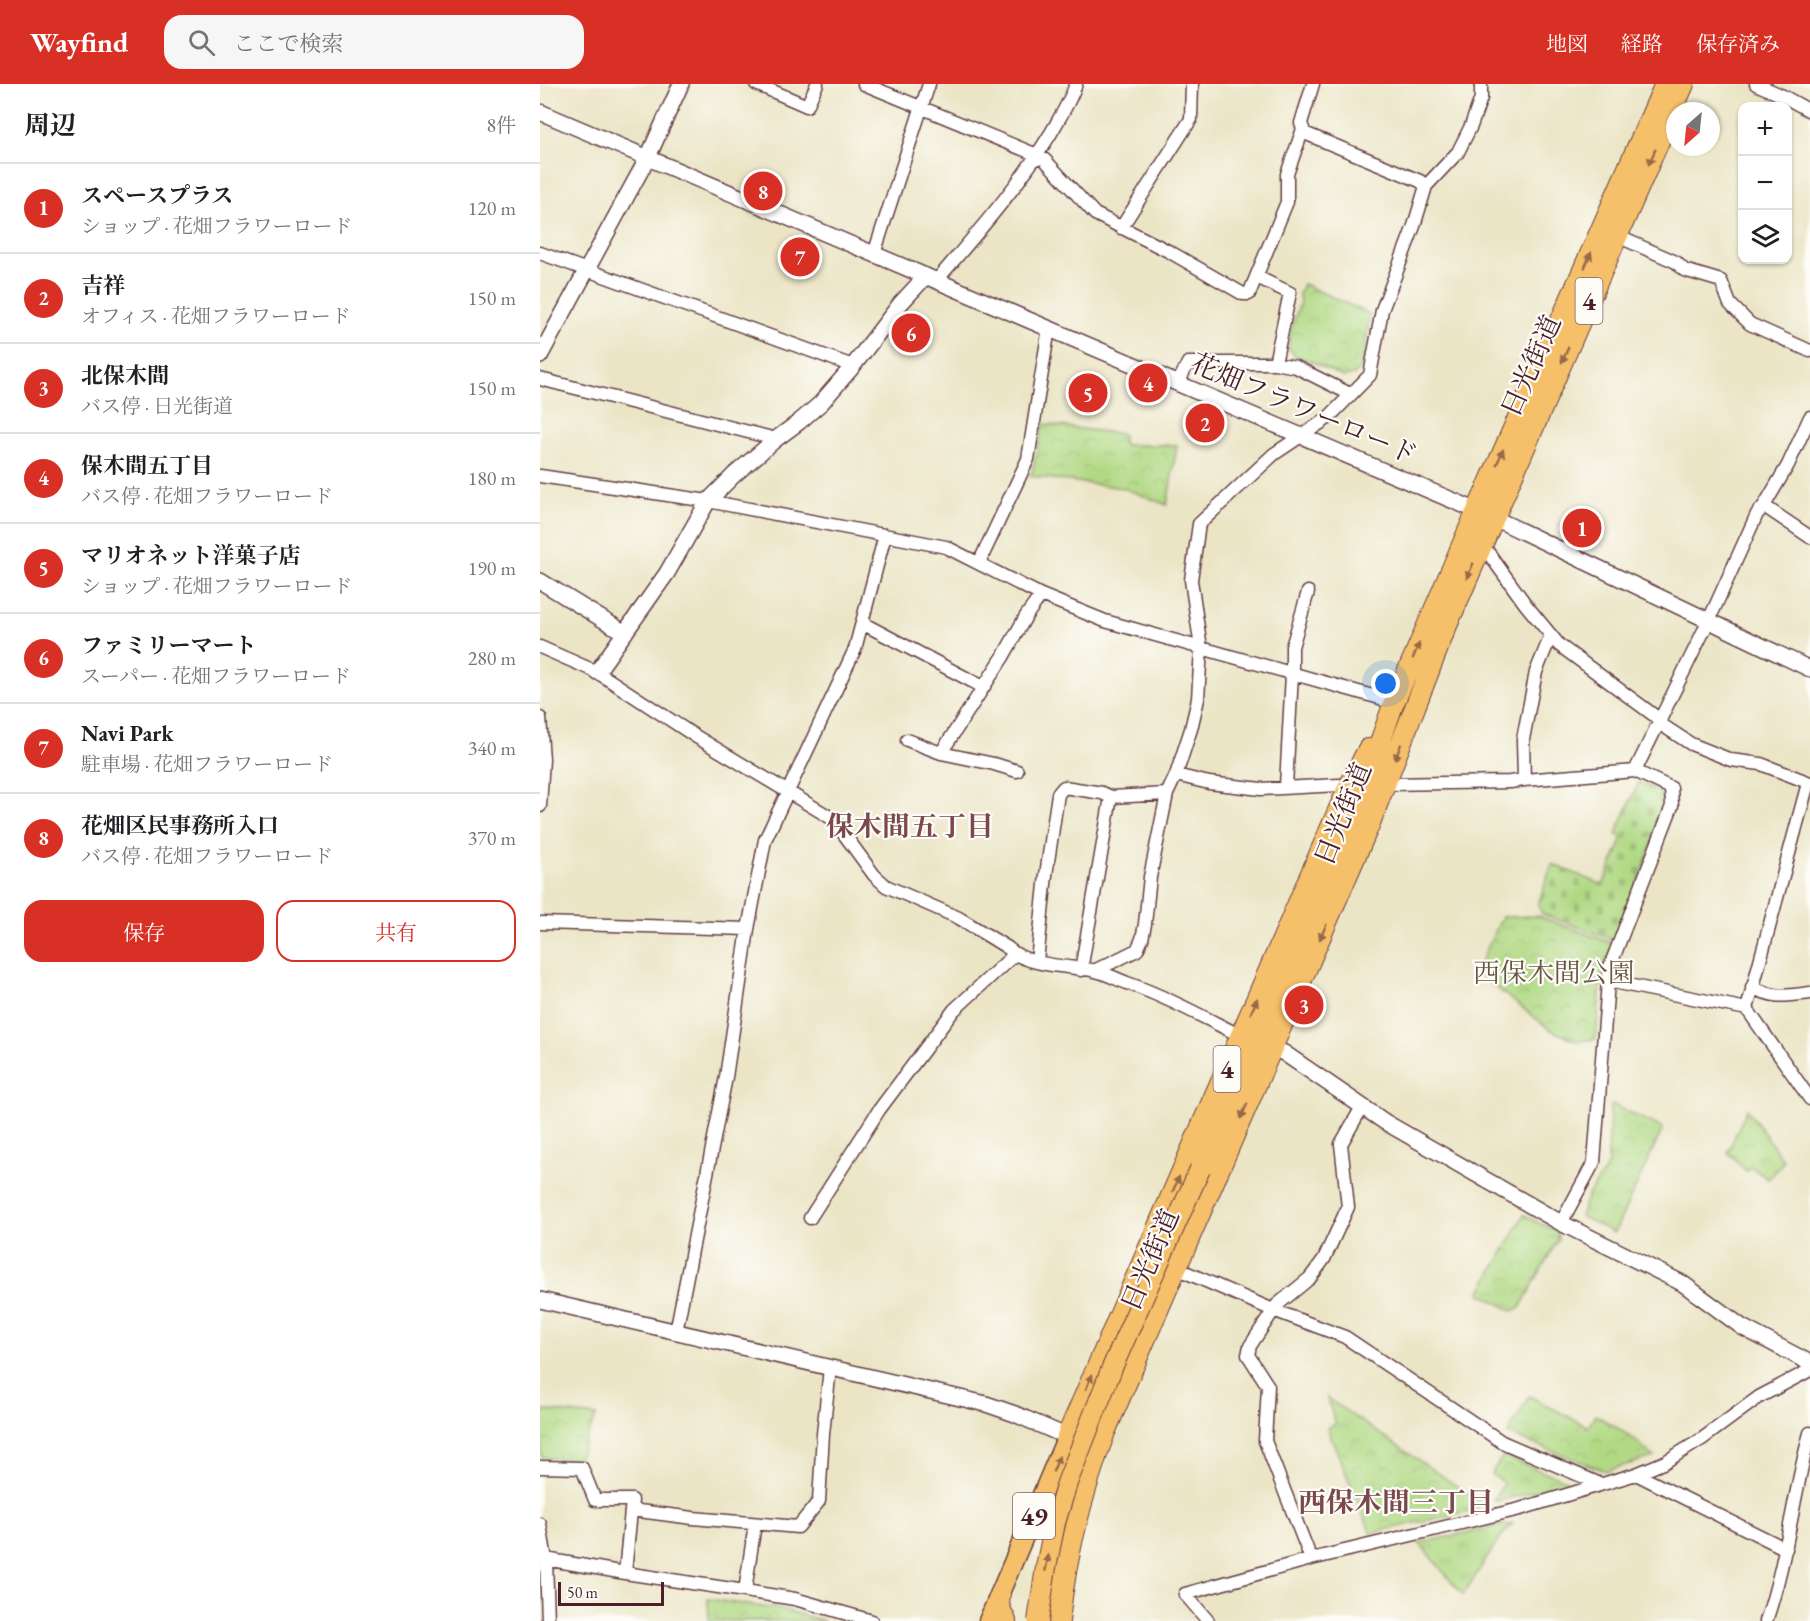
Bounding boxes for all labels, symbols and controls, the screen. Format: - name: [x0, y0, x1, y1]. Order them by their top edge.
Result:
- search box: [164, 15, 584, 69]
- text: Wayfind: [30, 24, 128, 60]
- icon: search: [185, 26, 218, 59]
- text: ここで検索: [233, 29, 343, 58]
- text: 地図: [1546, 30, 1588, 57]
- text: 経路: [1621, 30, 1663, 57]
- text: 保存済み: [1696, 30, 1780, 57]
- north arrow: [1666, 102, 1720, 156]
- map controls: [1738, 102, 1792, 264]
- button: +: [1738, 102, 1792, 156]
- text: 周辺: [24, 108, 76, 142]
- text: 8件: [486, 112, 516, 138]
- one-way arrow: [1647, 148, 1657, 166]
- button: −: [1738, 156, 1792, 210]
- pin: 8: [744, 168, 782, 214]
- text: スペースプラス: [81, 181, 233, 210]
- text: 1: [38, 195, 49, 221]
- text: 120 m: [468, 195, 516, 221]
- button: layers: [1738, 210, 1792, 264]
- text: ショップ · 花畑フラワーロード: [81, 213, 353, 239]
- pin: 7: [780, 234, 820, 279]
- one-way arrow: [1583, 250, 1593, 268]
- text: 吉祥: [81, 271, 125, 300]
- road number: 4: [1576, 278, 1602, 324]
- text: 2: [38, 285, 49, 311]
- text: 150 m: [468, 285, 516, 311]
- text: オフィス · 花畑フラワーロード: [81, 303, 351, 329]
- street label: 日光街道: [1493, 309, 1568, 422]
- pin: 6: [892, 310, 931, 356]
- street label: 花畑フラワーロード: [1186, 345, 1423, 472]
- one-way arrow: [1561, 346, 1570, 363]
- pin: 4: [1128, 360, 1168, 406]
- text: 北保木間: [81, 361, 169, 390]
- pin: 5: [1068, 370, 1108, 416]
- text: 3: [38, 375, 49, 401]
- text: 150 m: [468, 375, 516, 401]
- text: バス停 · 日光街道: [81, 393, 233, 419]
- pin: 2: [1186, 400, 1224, 446]
- one-way arrow: [1496, 448, 1505, 466]
- text: 保木間五丁目: [81, 451, 213, 480]
- text: 4: [38, 465, 49, 491]
- text: 180 m: [468, 465, 516, 491]
- text: バス停 · 花畑フラワーロード: [81, 483, 333, 509]
- pin: 1: [1562, 506, 1602, 550]
- text: マリオネット洋菓子店: [81, 541, 301, 570]
- text: 5: [38, 555, 49, 581]
- text: 190 m: [468, 555, 516, 581]
- one-way arrow: [1466, 563, 1475, 580]
- text: ショップ · 花畑フラワーロード: [81, 573, 353, 599]
- text: ファミリーマート: [81, 631, 257, 660]
- one-way arrow: [1412, 642, 1421, 660]
- text: 6: [38, 645, 49, 671]
- text: 280 m: [468, 645, 516, 671]
- text: スーパー · 花畑フラワーロード: [81, 663, 351, 689]
- your location: [1371, 669, 1400, 698]
- text: Navi Park: [81, 719, 173, 748]
- text: 7: [38, 735, 49, 761]
- text: 340 m: [468, 735, 516, 761]
- one-way arrow: [1392, 743, 1402, 761]
- text: 駐車場 · 花畑フラワーロード: [81, 751, 333, 777]
- street label: 日光街道: [1306, 757, 1379, 870]
- district label: 保木間五丁目: [826, 808, 994, 844]
- text: 花畑区民事務所入口: [81, 811, 279, 840]
- text: 8: [38, 825, 49, 851]
- text: 370 m: [468, 825, 516, 851]
- text: バス停 · 花畑フラワーロード: [81, 843, 333, 869]
- button: 保存: [24, 900, 264, 962]
- button: 共有: [276, 900, 516, 962]
- one-way arrow: [1318, 924, 1328, 942]
- park label: 西保木間公園: [1473, 955, 1635, 990]
- pin: 3: [1284, 982, 1323, 1028]
- one-way arrow: [1249, 996, 1259, 1014]
- road number: 4: [1214, 1046, 1240, 1092]
- one-way arrow: [1239, 1102, 1249, 1120]
- one-way arrow: [1172, 1176, 1181, 1193]
- street label: 日光街道: [1112, 1203, 1187, 1316]
- one-way arrow: [1085, 1373, 1094, 1391]
- one-way arrow: [1052, 1455, 1061, 1473]
- district label: 西保木間三丁目: [1298, 1484, 1494, 1520]
- road number: 49: [1013, 1493, 1055, 1539]
- one-way arrow: [1043, 1553, 1052, 1572]
- scale bar: [558, 1579, 664, 1606]
- text: 50 m: [567, 1582, 598, 1603]

